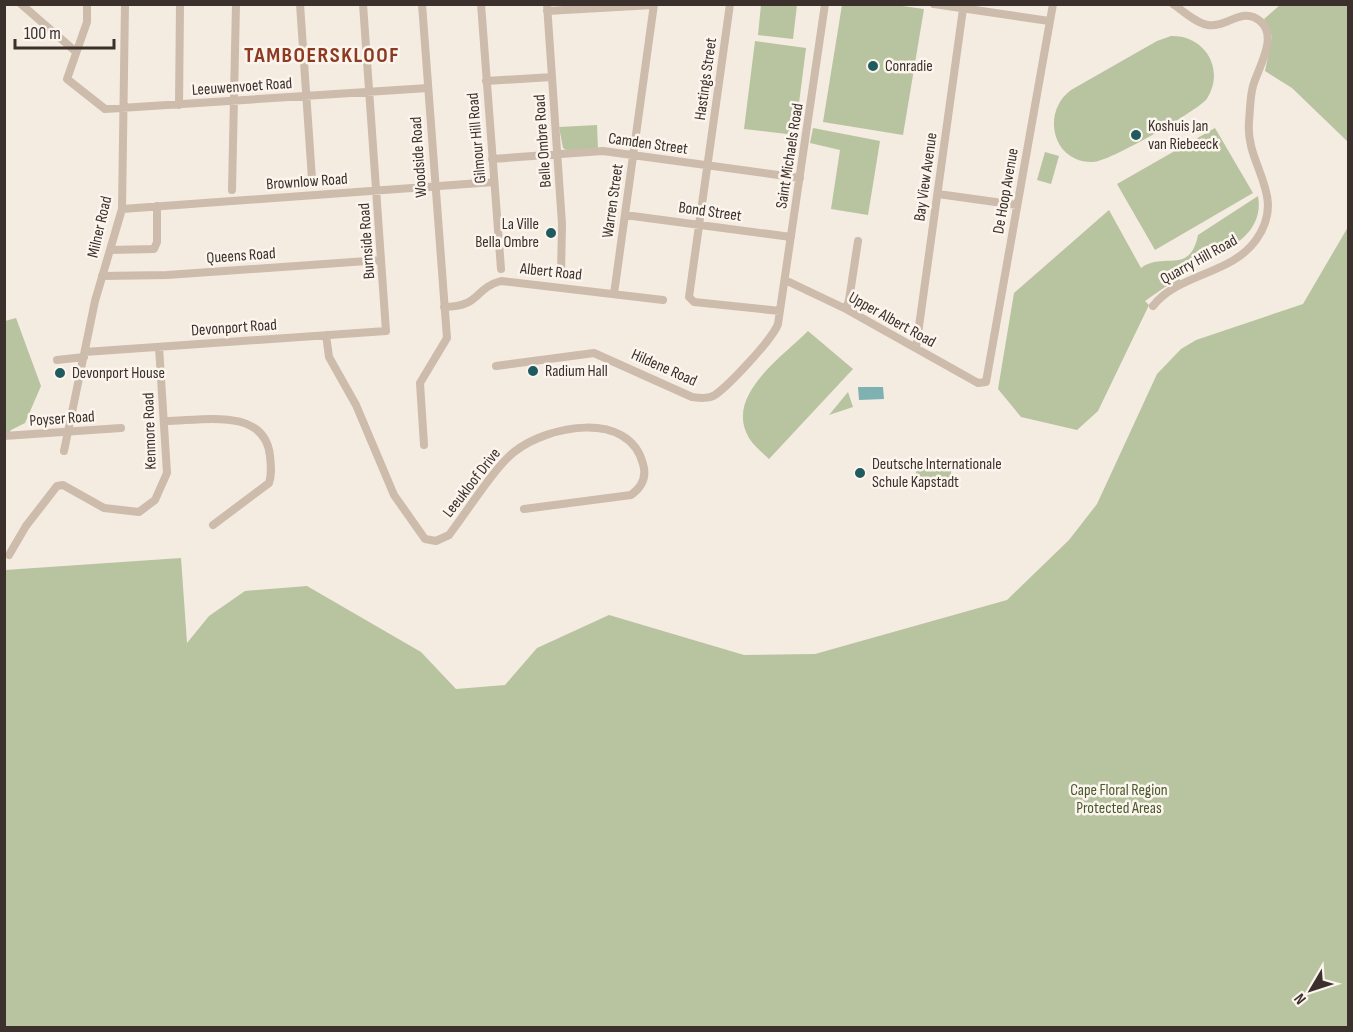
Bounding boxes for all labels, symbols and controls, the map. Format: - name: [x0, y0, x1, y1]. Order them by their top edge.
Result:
- scale bar: [15, 12, 114, 50]
- text: 100 m: [24, 23, 61, 44]
- street label: Hastings Street: [691, 36, 721, 122]
- district label: TAMBOERSKLOOF: [244, 42, 400, 69]
- place label: Conradie: [885, 57, 933, 76]
- marker: Conradie: [866, 59, 880, 73]
- street label: Leeuwenvoet Road: [191, 74, 293, 100]
- street label: Gilmour Hill Road: [464, 92, 490, 184]
- street label: Belle Ombre Road: [530, 94, 556, 188]
- street label: Saint Michaels Road: [772, 102, 808, 210]
- street label: Woodside Road: [407, 116, 431, 198]
- place label: Koshuis Jan van Riebeeck: [1148, 117, 1218, 154]
- marker: Koshuis Jan van Riebeeck: [1129, 128, 1143, 142]
- street label: Camden Street: [607, 129, 689, 159]
- street label: Bay View Avenue: [910, 132, 942, 222]
- street label: De Hoop Avenue: [989, 147, 1023, 235]
- street label: Warren Street: [598, 163, 628, 239]
- street label: Brownlow Road: [266, 170, 348, 194]
- street label: Milner Road: [84, 194, 116, 260]
- street label: Bond Street: [677, 198, 743, 226]
- street label: Burnside Road: [355, 202, 379, 280]
- place label: La Ville Bella Ombre: [475, 215, 539, 252]
- marker: La Ville Bella Ombre: [544, 226, 558, 240]
- street label: Quarry Hill Road: [1157, 231, 1241, 289]
- street label: Queens Road: [206, 244, 276, 268]
- street label: Albert Road: [518, 259, 583, 285]
- street label: Upper Albert Road: [845, 288, 939, 352]
- street label: Devonport Road: [191, 316, 277, 340]
- street label: Hildene Road: [628, 345, 700, 391]
- place label: Radium Hall: [545, 362, 608, 381]
- place label: Devonport House: [72, 364, 165, 383]
- marker: Radium Hall: [526, 364, 540, 378]
- marker: Devonport House: [53, 366, 67, 380]
- street label: Kenmore Road: [139, 392, 161, 470]
- street label: Poyser Road: [29, 407, 95, 431]
- street label: Leeukloof Drive: [439, 445, 505, 521]
- place label: Deutsche Internationale Schule Kapstadt: [872, 455, 1002, 492]
- marker: Deutsche Internationale Schule Kapstadt: [853, 466, 867, 480]
- park label: Cape Floral Region Protected Areas: [1070, 781, 1168, 818]
- north arrow: [1281, 960, 1341, 1020]
- text: N: [1290, 989, 1311, 1008]

